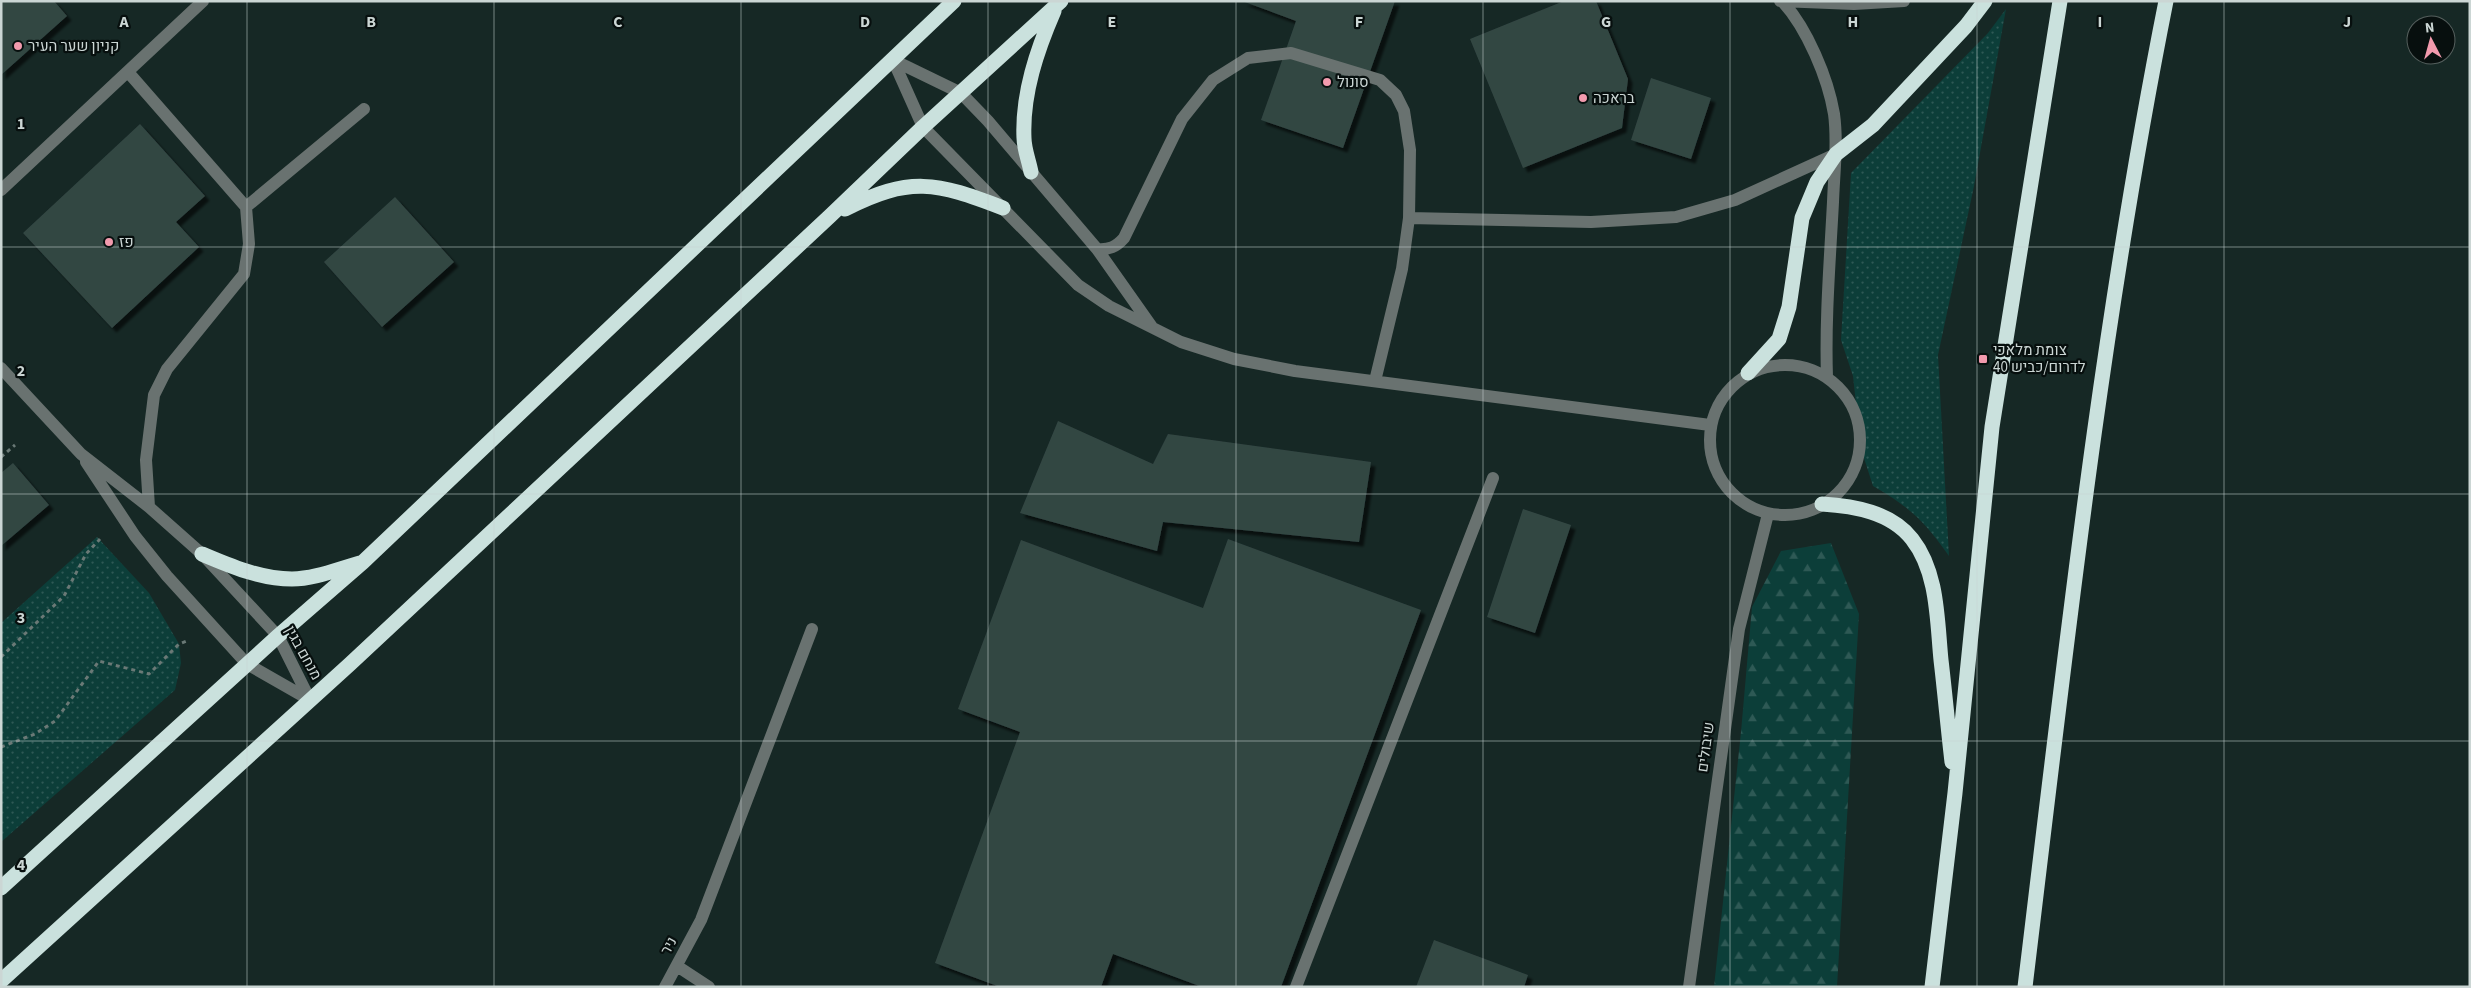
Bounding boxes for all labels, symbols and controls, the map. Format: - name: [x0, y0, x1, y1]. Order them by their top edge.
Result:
- text: A: [118, 11, 129, 33]
- text: B: [366, 11, 376, 33]
- text: C: [613, 11, 623, 33]
- text: D: [860, 11, 870, 33]
- text: E: [1108, 11, 1116, 33]
- text: F: [1355, 11, 1363, 33]
- text: G: [1601, 11, 1611, 33]
- text: H: [1848, 11, 1858, 33]
- text: I: [2098, 11, 2102, 33]
- text: J: [2343, 11, 2351, 33]
- north arrow: [2406, 15, 2456, 65]
- text: N: [2424, 18, 2435, 38]
- place label: קניון שער העיר: [28, 36, 119, 57]
- marker: קניון שער העיר: [12, 40, 24, 52]
- place label: סונול: [1337, 72, 1369, 93]
- marker: סונול: [1321, 76, 1333, 88]
- place label: בראכה: [1593, 88, 1635, 109]
- marker: בראכה: [1577, 92, 1589, 104]
- text: 1: [17, 113, 25, 135]
- place label: פז: [119, 232, 134, 253]
- marker: פז: [103, 236, 115, 248]
- place label: צומת מלאכי לדרום/כביש 40: [1993, 340, 2086, 378]
- marker: צומת מלאכי לדרום/כביש 40: [1977, 353, 1989, 365]
- text: 2: [17, 360, 25, 382]
- text: 3: [17, 607, 25, 629]
- street label: מנחם בגין: [279, 622, 327, 684]
- street label: שיבולים: [1692, 721, 1720, 773]
- text: 4: [17, 854, 26, 876]
- street label: ניר: [656, 933, 682, 959]

